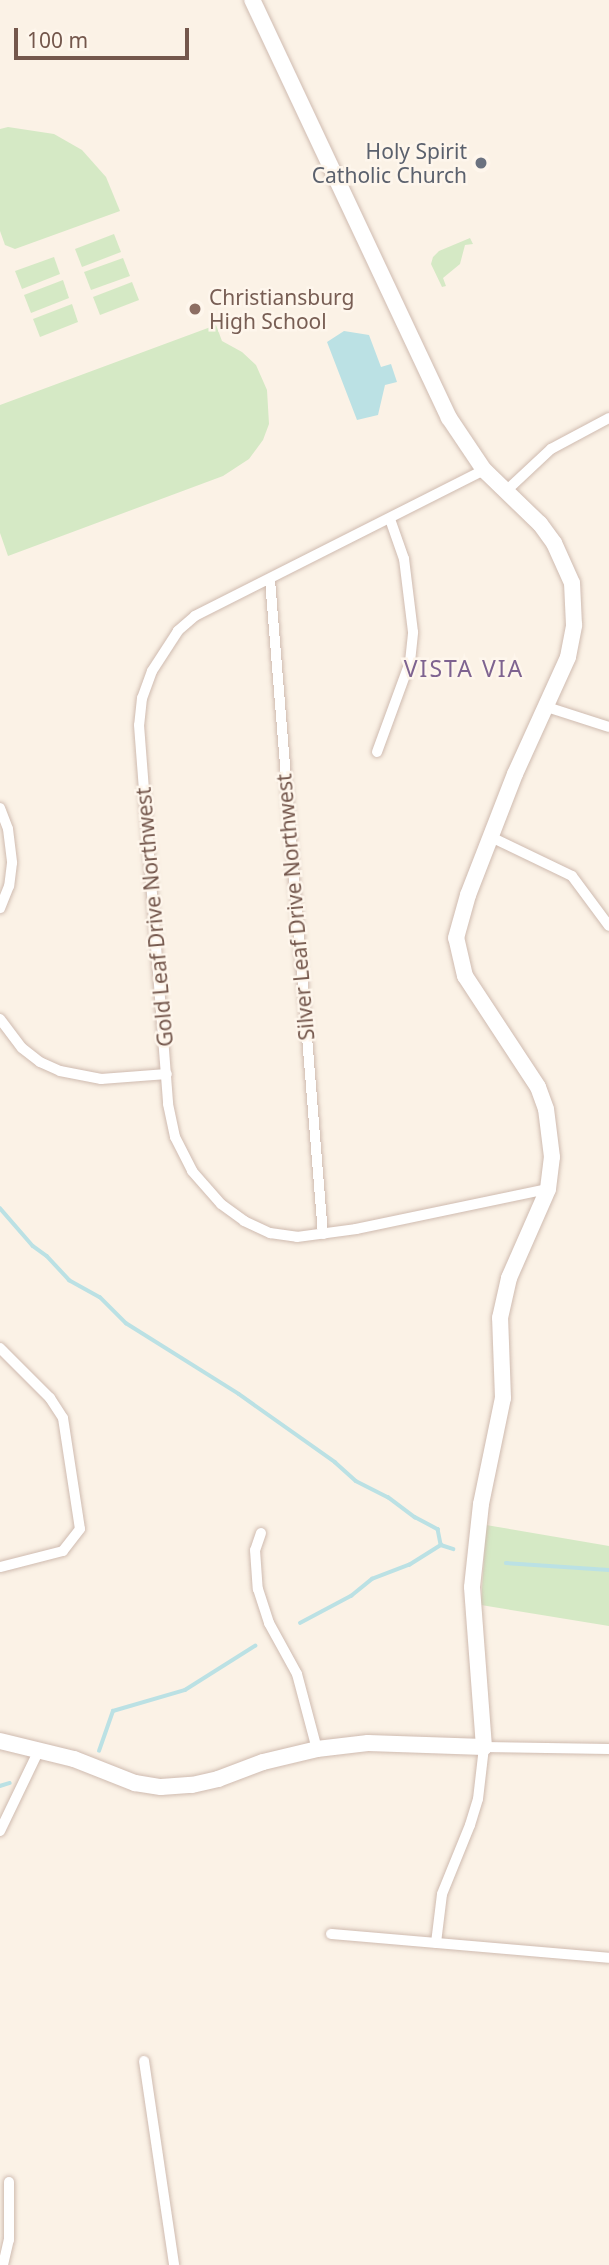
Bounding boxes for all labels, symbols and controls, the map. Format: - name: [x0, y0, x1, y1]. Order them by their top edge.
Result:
- scale bar: [18, 14, 192, 58]
- text: 100 m: [27, 26, 88, 54]
- place label: Holy Spirit Catholic Church: [312, 138, 467, 188]
- marker: Holy Spirit Catholic Church: [473, 155, 489, 171]
- place label: Christiansburg High School: [209, 284, 354, 334]
- marker: Christiansburg High School: [187, 301, 203, 317]
- district label: VISTA VIA: [405, 654, 523, 682]
- street label: Silver Leaf Drive Northwest: [271, 773, 319, 1041]
- street label: Gold Leaf Drive Northwest: [130, 786, 178, 1048]

